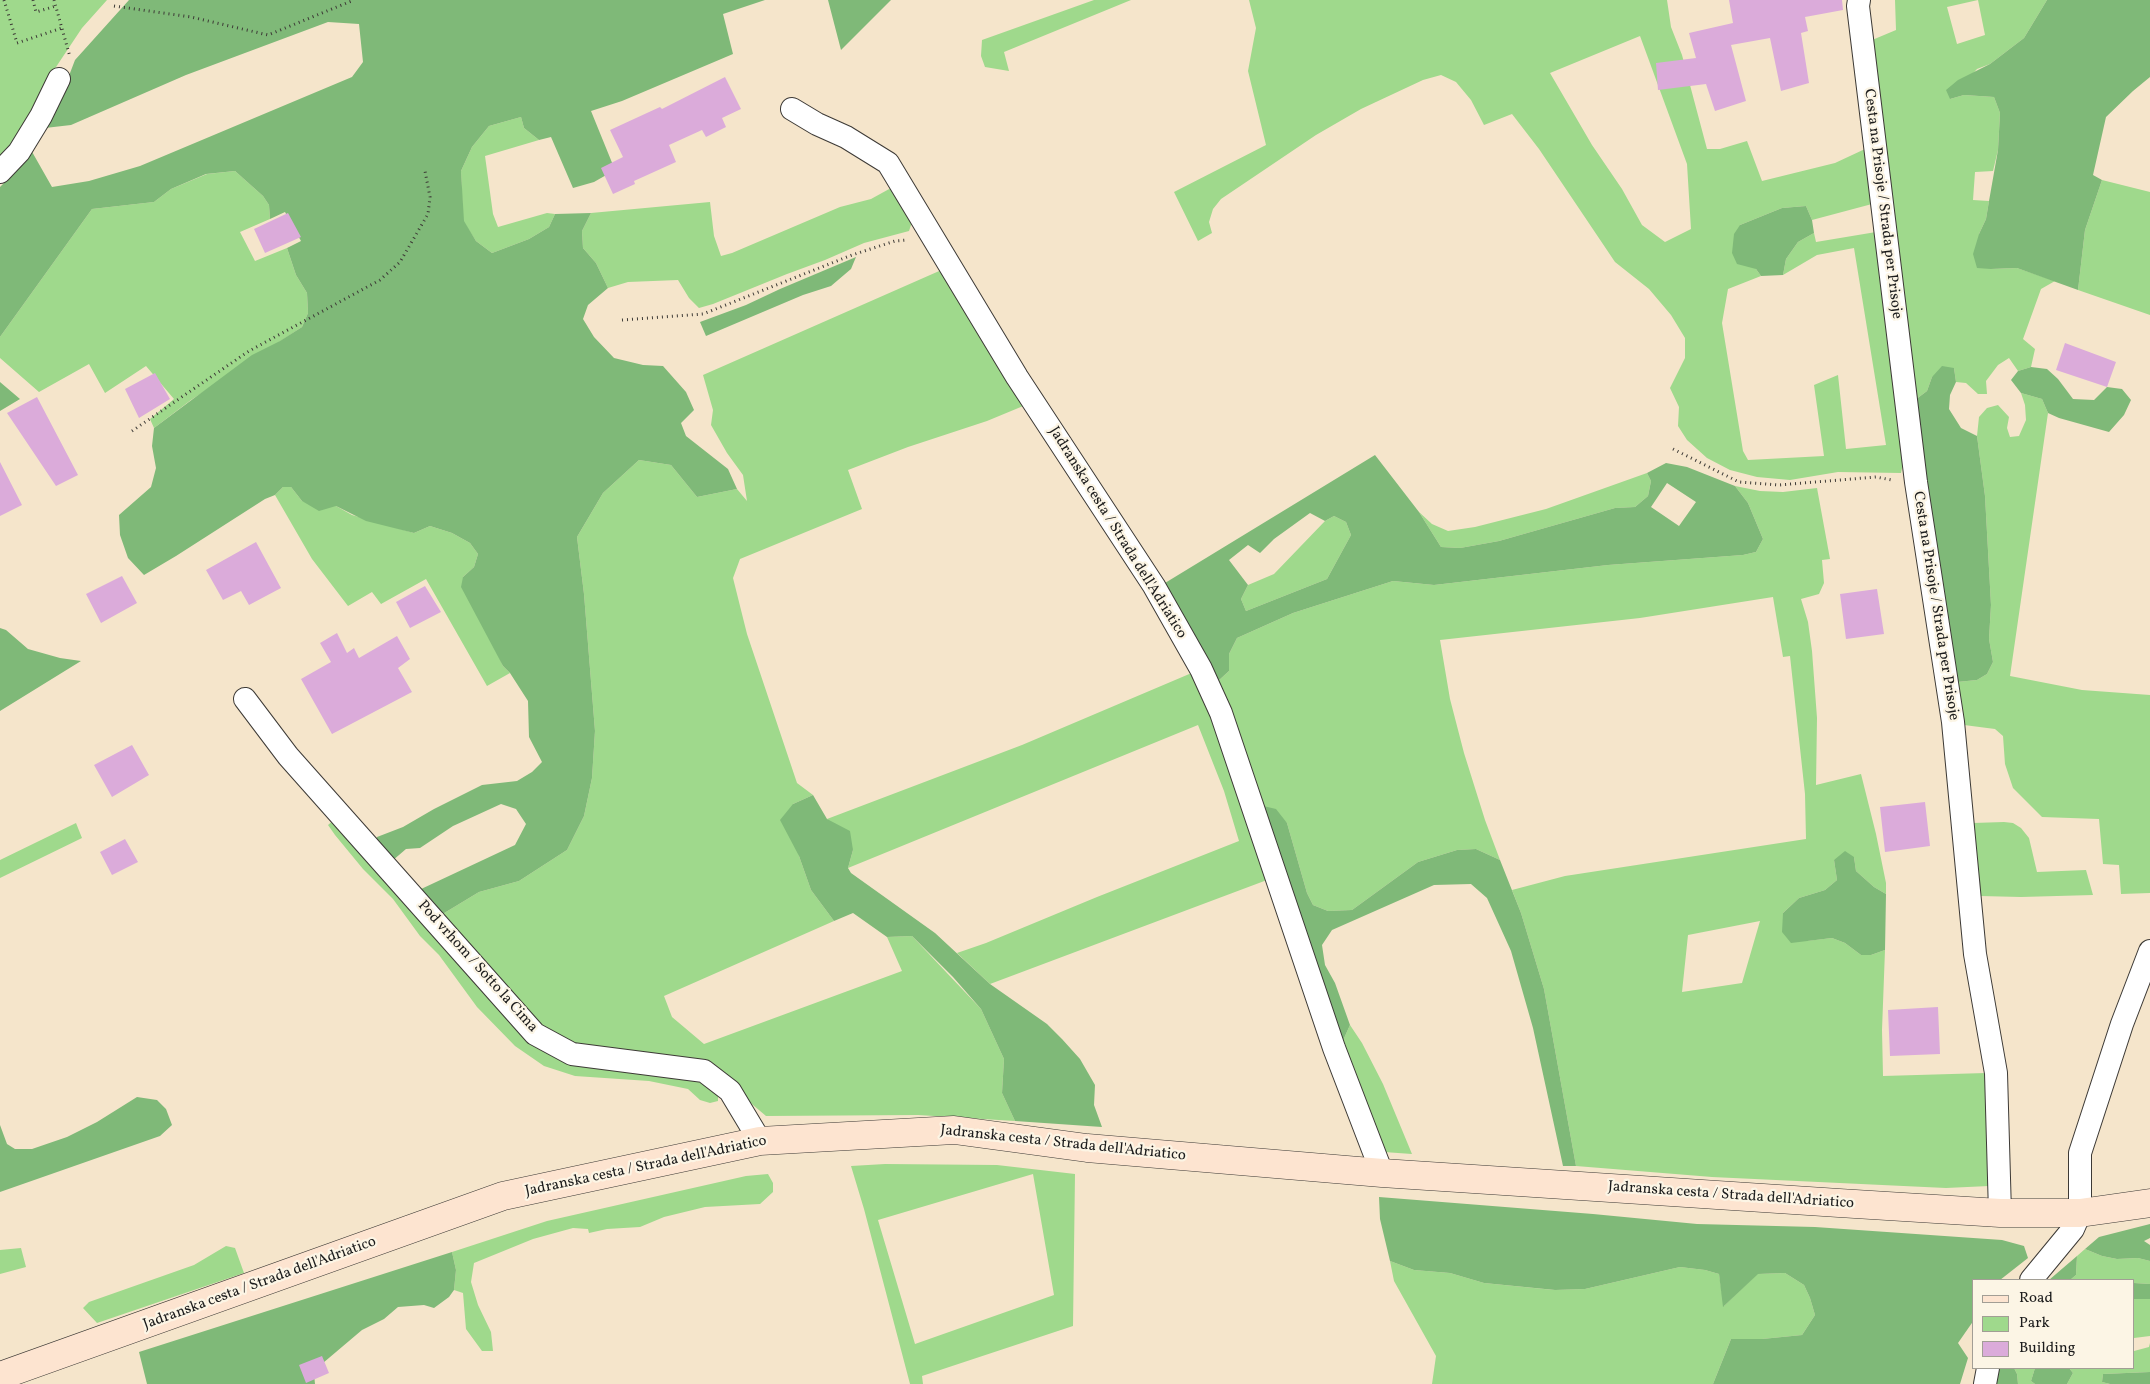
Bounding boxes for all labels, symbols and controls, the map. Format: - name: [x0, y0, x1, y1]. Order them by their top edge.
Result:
- street label: Cesta na Prisoje / Strada per Prisoje: [1859, 88, 1905, 320]
- street label: Jadranska cesta / Strada dell'Adriatico: [1044, 424, 1190, 642]
- street label: Cesta na Prisoje / Strada per Prisoje: [1908, 490, 1962, 722]
- street label: Pod vrhom / Sotto la Cima: [413, 897, 541, 1037]
- street label: Jadranska cesta / Strada dell'Adriatico: [939, 1122, 1187, 1166]
- street label: Jadranska cesta / Strada dell'Adriatico: [524, 1133, 768, 1201]
- street label: Jadranska cesta / Strada dell'Adriatico: [1607, 1178, 1855, 1214]
- street label: Jadranska cesta / Strada dell'Adriatico: [141, 1233, 379, 1335]
- legend: [1972, 1279, 2135, 1369]
- text: Road: [2019, 1288, 2053, 1309]
- text: Park: [2019, 1313, 2050, 1334]
- text: Building: [2019, 1338, 2075, 1359]

